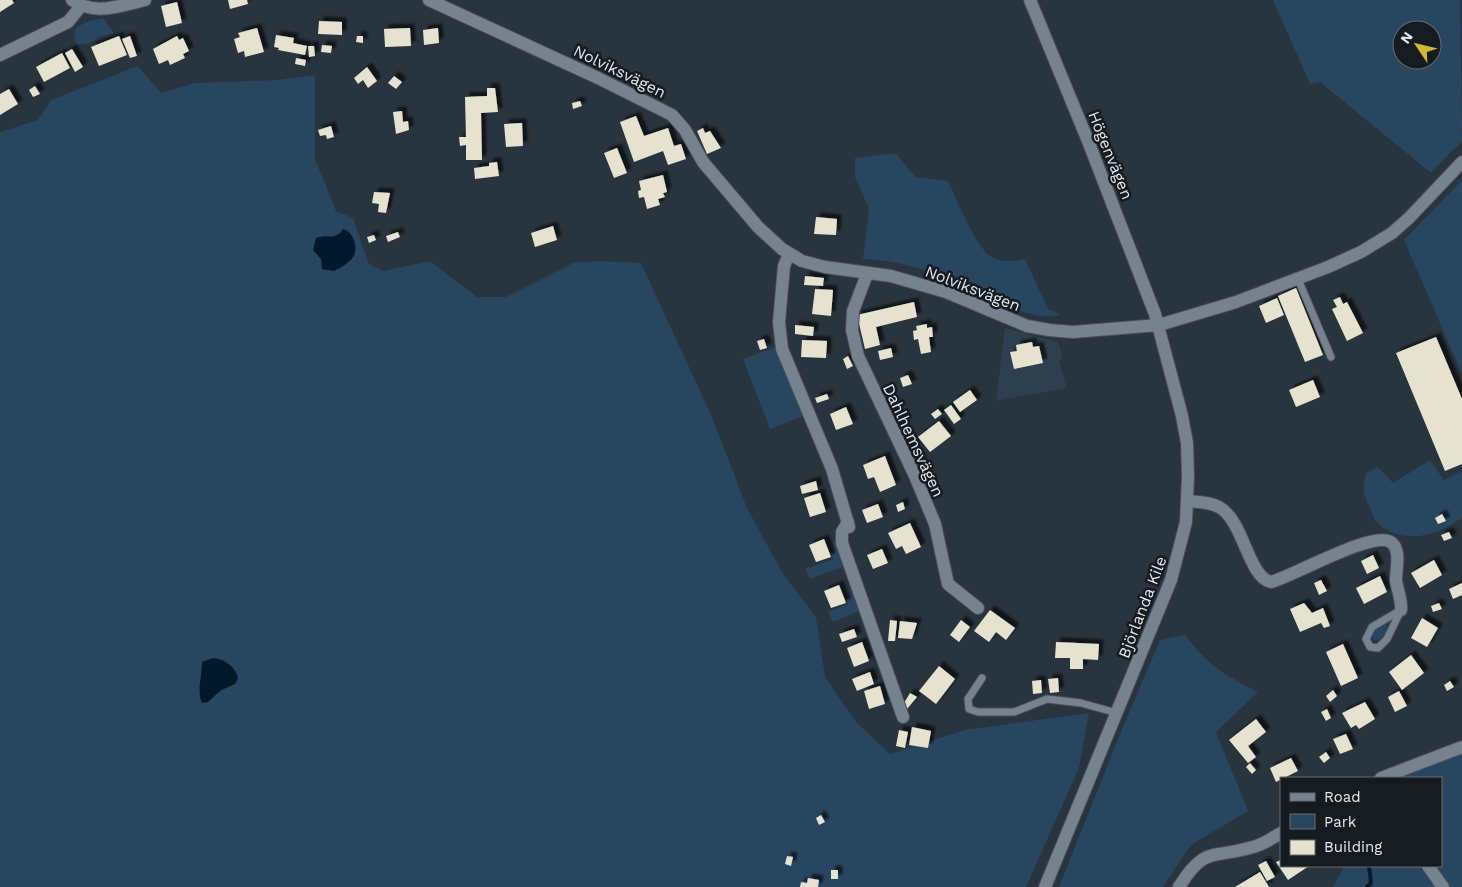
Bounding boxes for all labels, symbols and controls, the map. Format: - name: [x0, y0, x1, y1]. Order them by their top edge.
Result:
- north arrow: [1392, 20, 1442, 70]
- text: N: [1397, 29, 1416, 46]
- street label: Nolviksvägen: [571, 41, 669, 102]
- street label: Högenvägen: [1084, 108, 1137, 202]
- street label: Nolviksvägen: [923, 262, 1023, 315]
- street label: Dahlhemsvägen: [879, 381, 948, 500]
- street label: Björlanda Kile: [1114, 553, 1171, 661]
- legend: [1280, 777, 1442, 867]
- text: Road: [1324, 788, 1361, 806]
- text: Park: [1324, 813, 1357, 831]
- text: Building: [1324, 838, 1382, 856]

